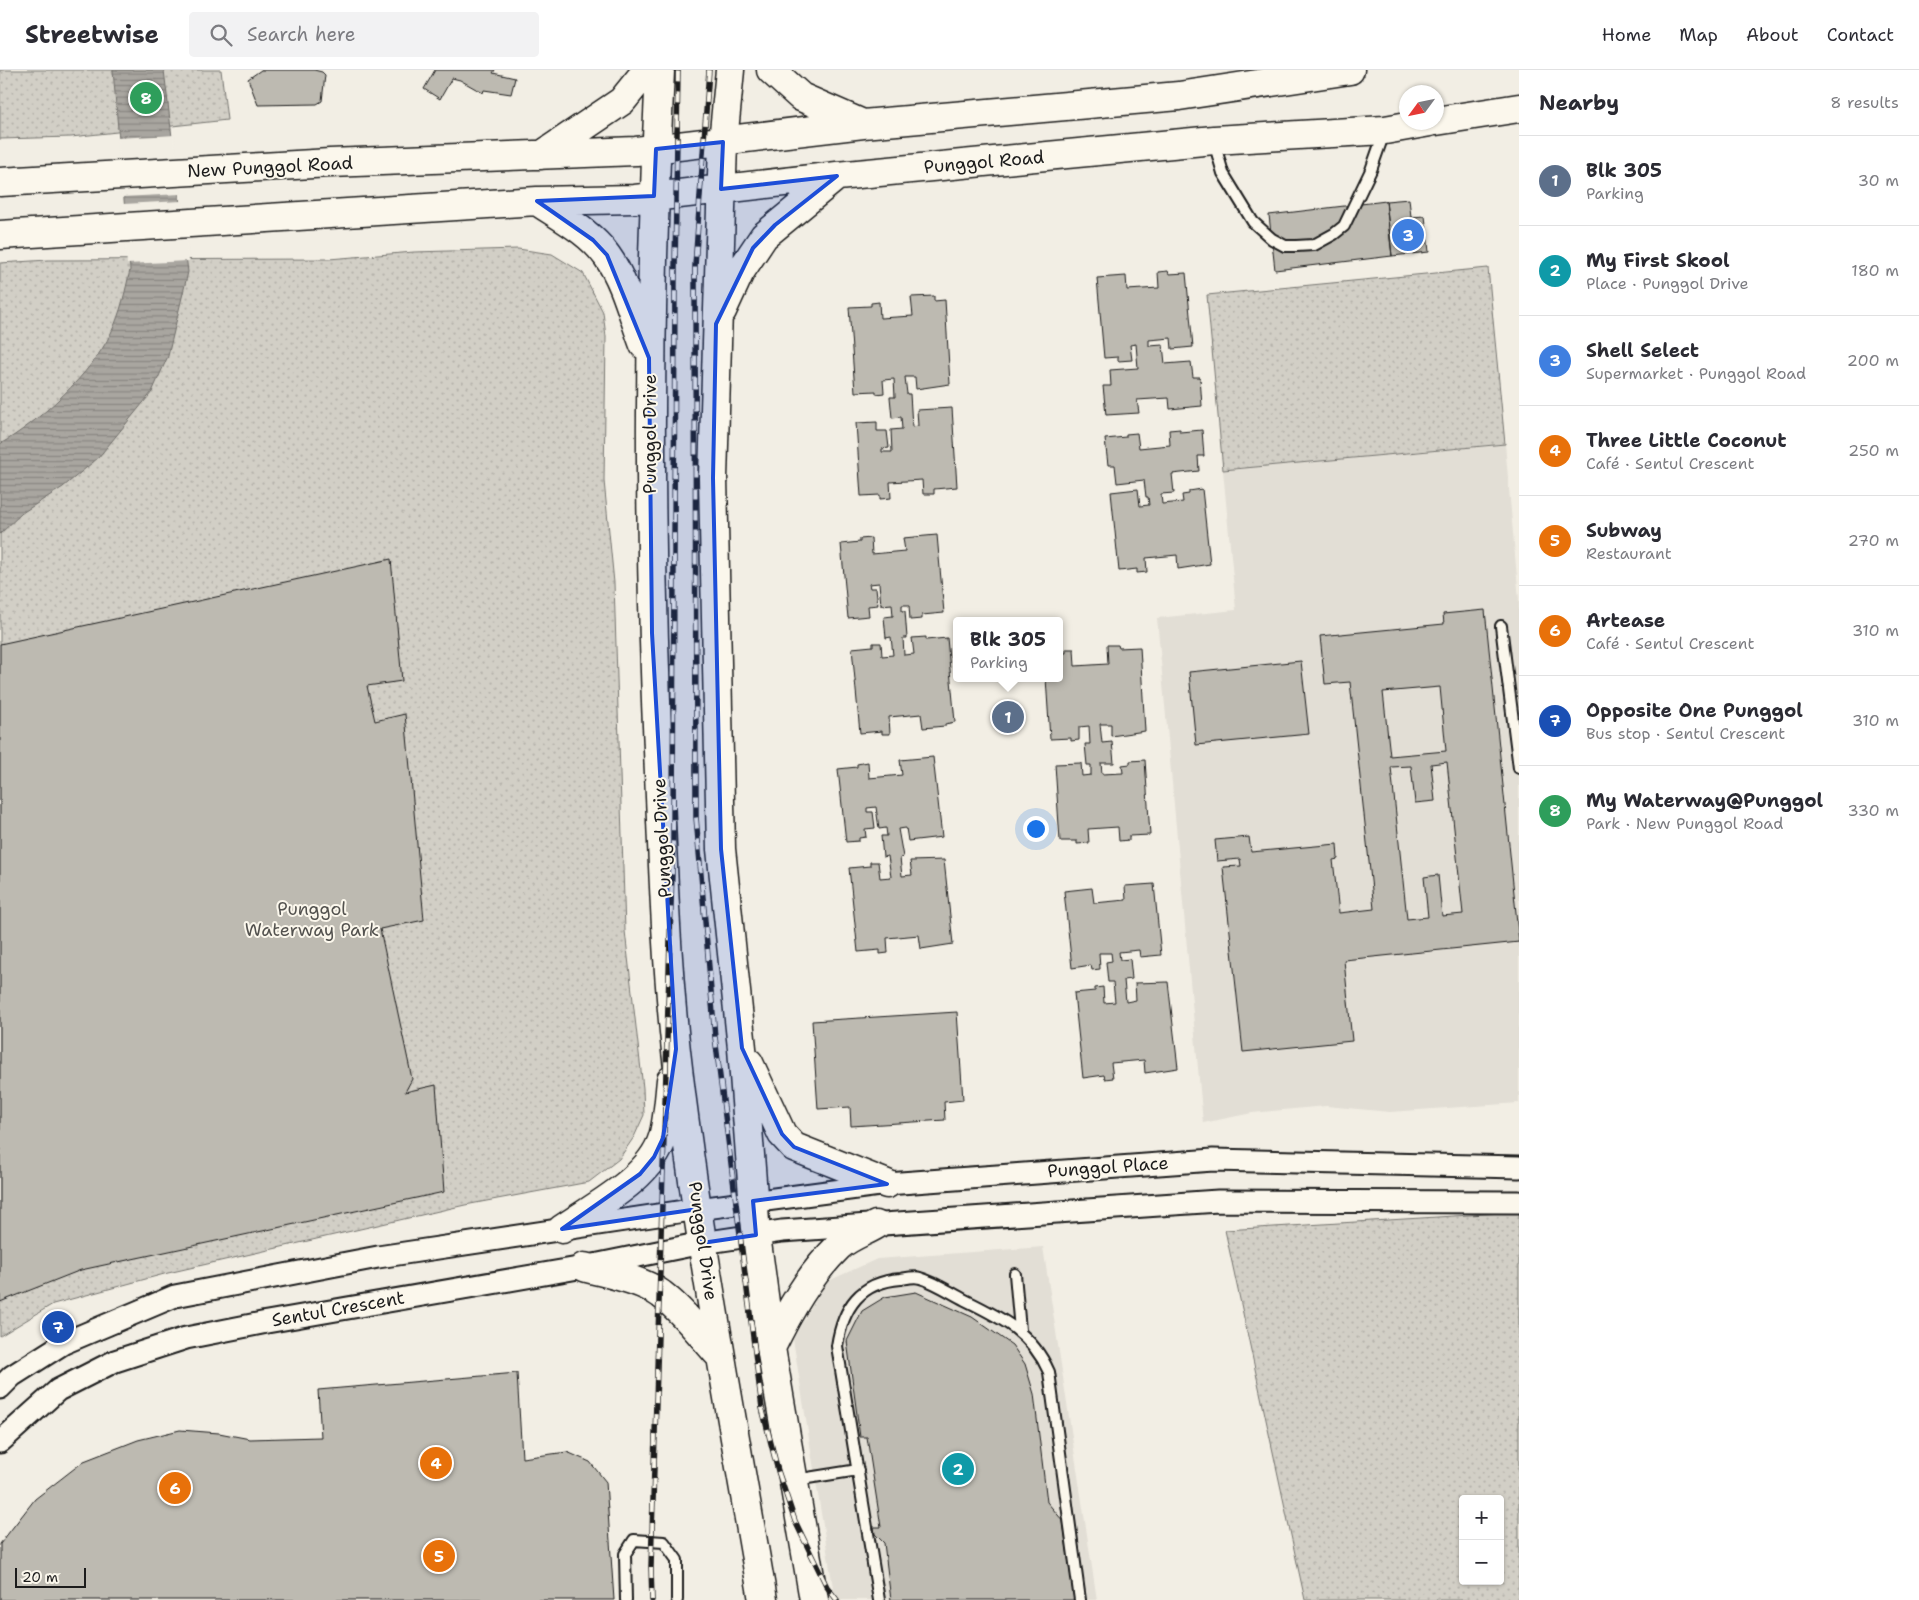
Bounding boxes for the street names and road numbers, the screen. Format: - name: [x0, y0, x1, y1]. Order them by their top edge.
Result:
- street label: Punggol Road: [923, 145, 1045, 179]
- street label: New Punggol Road: [186, 151, 354, 183]
- street label: Punggol Drive: [638, 374, 662, 494]
- street label: Punggol Drive: [647, 778, 677, 898]
- street label: Punggol Place: [1047, 1151, 1169, 1183]
- street label: Punggol Drive: [683, 1180, 723, 1302]
- street label: Sentul Crescent: [270, 1286, 406, 1332]

